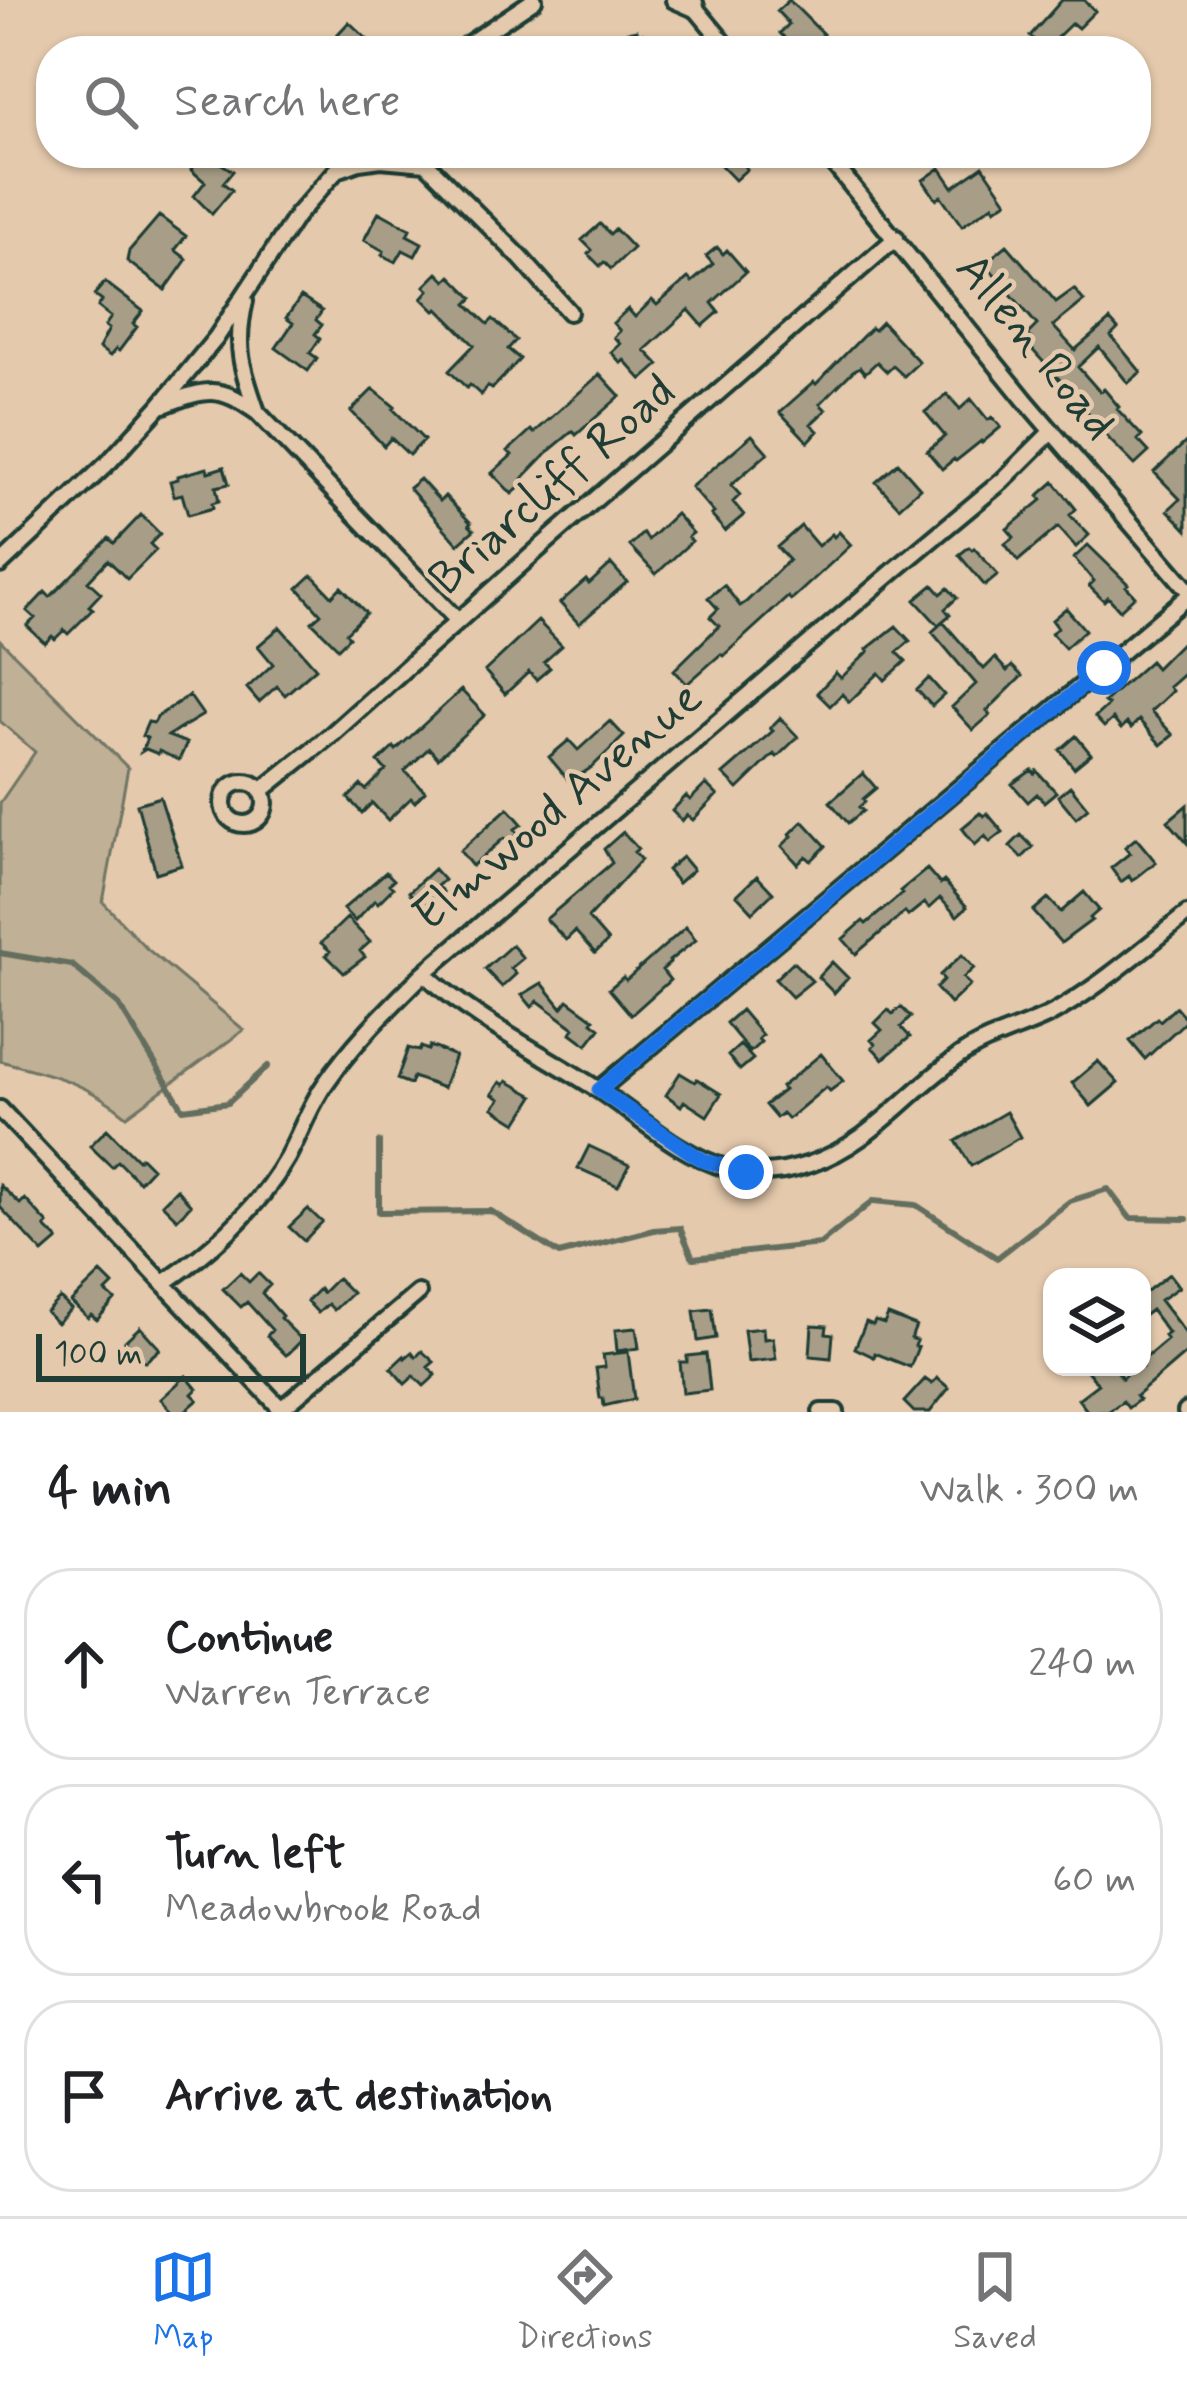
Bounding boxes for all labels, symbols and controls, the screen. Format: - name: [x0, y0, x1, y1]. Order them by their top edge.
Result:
- search box: [36, 36, 1151, 168]
- icon: search: [78, 69, 144, 135]
- text: Search here: [174, 73, 401, 132]
- street label: Allen Road: [940, 240, 1130, 454]
- street label: Briarcliff Road: [416, 361, 690, 611]
- route start: [1077, 641, 1131, 695]
- street label: Elmwood Avenue: [400, 667, 716, 947]
- route end: [719, 1145, 773, 1199]
- map controls: [1043, 1268, 1151, 1376]
- button: layers: [1043, 1268, 1151, 1376]
- scale bar: [36, 1328, 306, 1381]
- text: 100 m: [54, 1333, 143, 1377]
- text: 4 min: [48, 1457, 172, 1523]
- text: Walk · 300 m: [920, 1465, 1139, 1516]
- text: Continue: [165, 1609, 333, 1668]
- icon: ahead: [51, 1631, 117, 1697]
- text: 240 m: [1028, 1639, 1136, 1690]
- text: Warren Terrace: [165, 1668, 431, 1719]
- text: Turn left: [165, 1825, 345, 1884]
- icon: left: [51, 1847, 117, 1913]
- text: 60 m: [1052, 1855, 1136, 1906]
- text: Meadowbrook Road: [165, 1884, 482, 1935]
- icon: arrive: [51, 2063, 117, 2129]
- text: Arrive at destination: [165, 2067, 553, 2126]
- tab: Map: [150, 2244, 216, 2360]
- tab: Directions: [517, 2244, 653, 2360]
- tab: Saved: [953, 2244, 1037, 2360]

